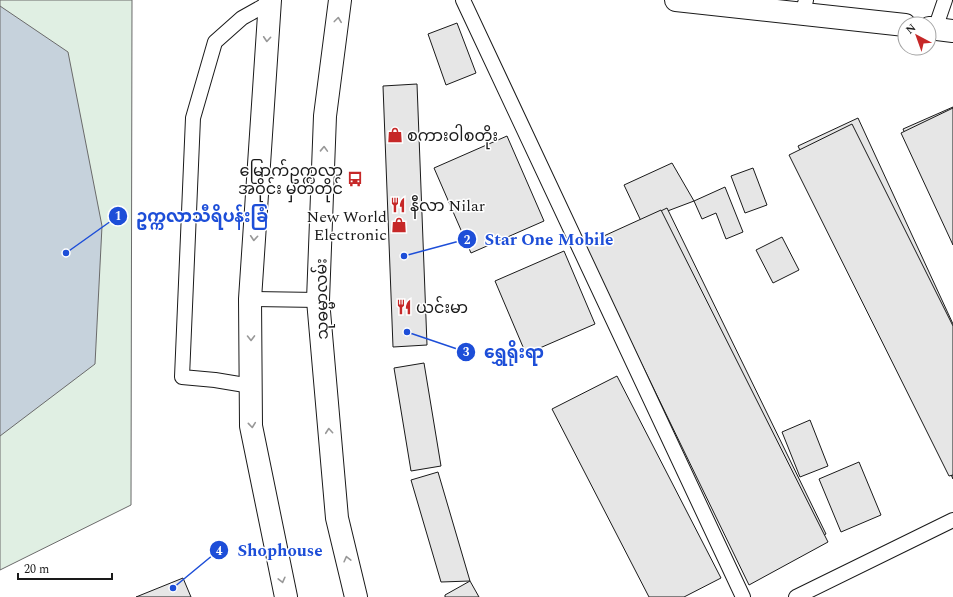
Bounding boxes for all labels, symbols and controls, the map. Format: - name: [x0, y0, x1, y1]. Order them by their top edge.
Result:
- north arrow: [897, 16, 937, 56]
- one-way arrow: [333, 17, 342, 23]
- text: N: [902, 19, 920, 38]
- one-way arrow: [262, 36, 271, 42]
- place label: စကားဝါစတိုး: [407, 124, 498, 150]
- shop icon: စကားဝါစတိုး: [386, 126, 404, 144]
- one-way arrow: [319, 146, 328, 152]
- place label: မြောက်ဥက္ကလာ အဝိုင်း မှတ်တိုင်: [238, 159, 343, 203]
- bus stop icon: မြောက်ဥက္ကလာ အဝိုင်း မှတ်တိုင်: [346, 170, 364, 188]
- place label: နီလာ Nilar: [410, 194, 485, 219]
- restaurant icon: နီလာ Nilar: [389, 196, 407, 214]
- callout: ဥက္ကလာသီရိပန်းခြံ: [108, 201, 276, 230]
- text: ဥက္ကလာသီရိပန်းခြံ: [136, 204, 268, 231]
- place label: New World Electronic: [306, 205, 387, 247]
- text: 1: [115, 207, 121, 226]
- shop icon: New World Electronic: [390, 216, 408, 234]
- callout: Star One Mobile: [457, 225, 622, 254]
- text: Star One Mobile: [485, 227, 613, 253]
- text: 2: [464, 231, 471, 250]
- one-way arrow: [250, 235, 258, 241]
- street label: သုဓမ္မာလမ်း: [309, 258, 337, 340]
- place label: ယင်းမာ: [416, 296, 468, 320]
- restaurant icon: ယင်းမာ: [395, 298, 413, 316]
- one-way arrow: [246, 335, 255, 341]
- callout: ရွှေရိုးရာ: [456, 338, 552, 367]
- text: ရွှေရိုးရာ: [484, 340, 544, 366]
- text: 3: [463, 343, 470, 362]
- one-way arrow: [247, 422, 256, 428]
- one-way arrow: [325, 428, 334, 434]
- callout: Shophouse: [209, 536, 330, 565]
- text: Shophouse: [237, 538, 323, 564]
- text: 4: [216, 542, 223, 561]
- scale bar: [18, 555, 112, 581]
- one-way arrow: [343, 556, 352, 563]
- text: 20 m: [24, 560, 49, 579]
- one-way arrow: [277, 577, 285, 584]

